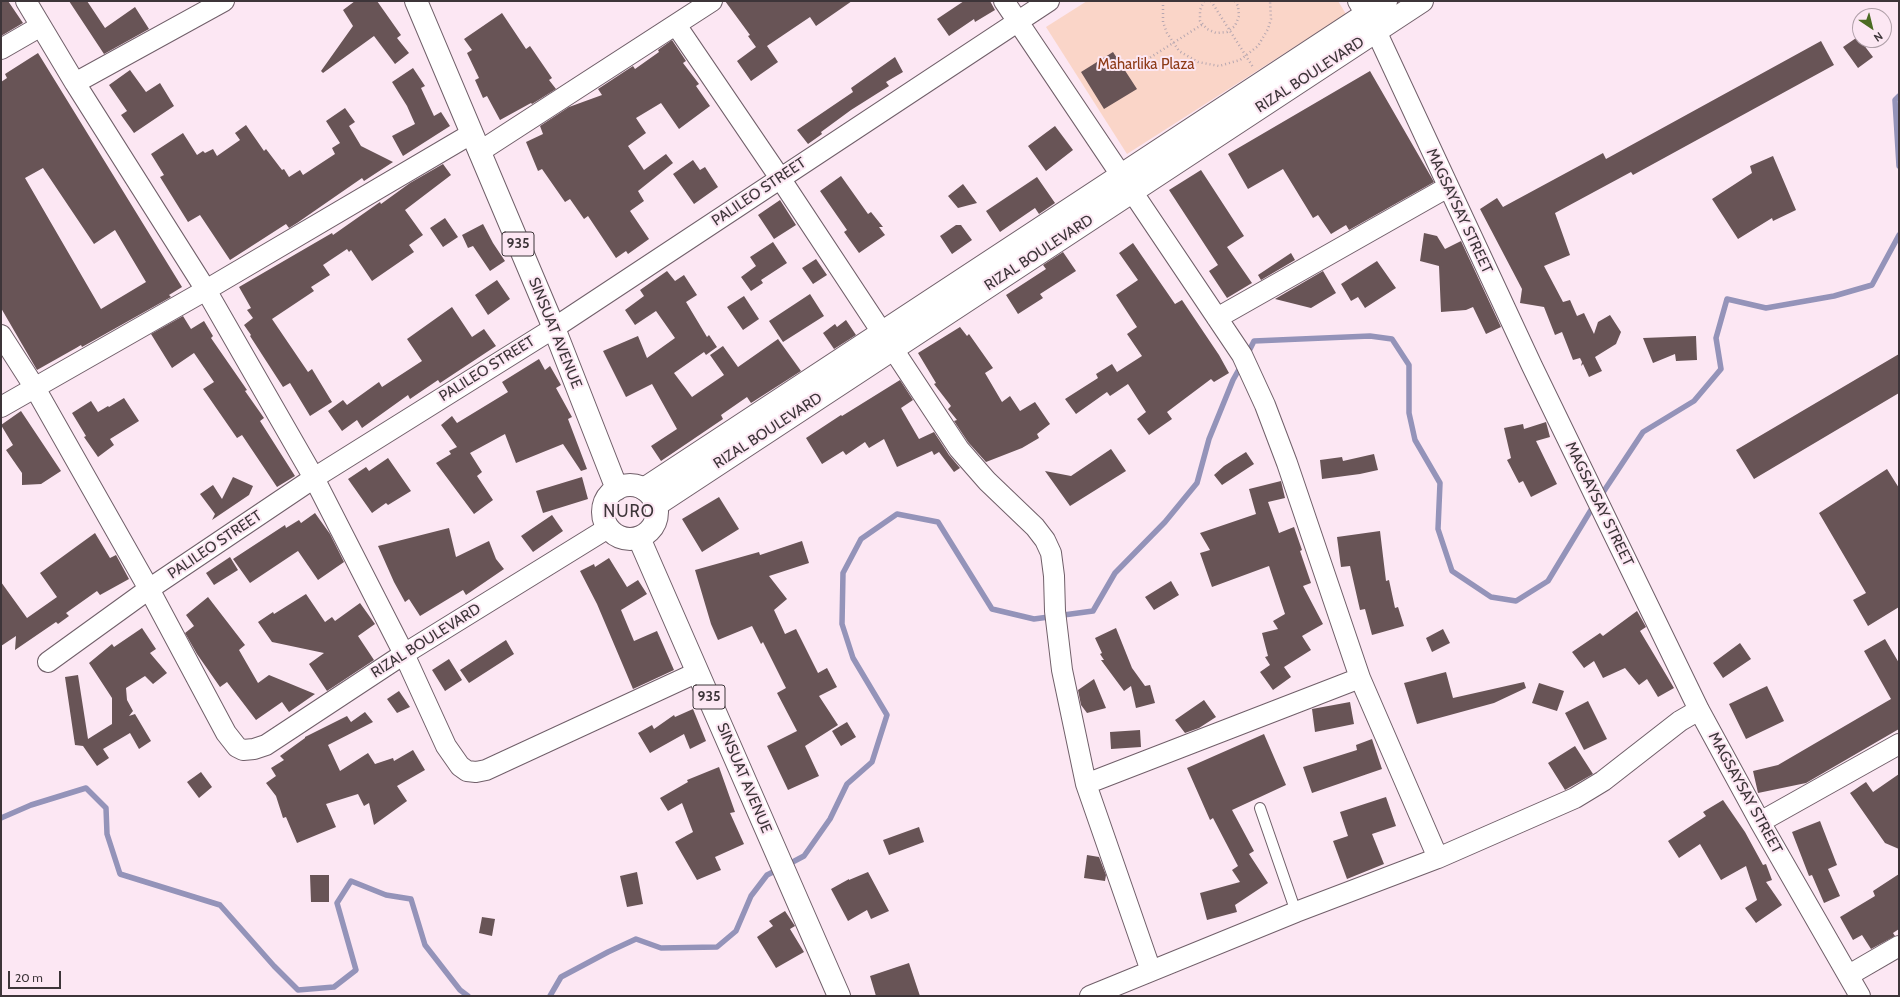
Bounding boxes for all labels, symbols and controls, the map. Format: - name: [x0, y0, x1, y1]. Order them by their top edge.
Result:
- north arrow: [1852, 8, 1892, 48]
- text: N: [1871, 29, 1886, 45]
- street label: RIZAL BOULEVARD: [1252, 33, 1368, 117]
- park label: Maharlika Plaza: [1098, 56, 1194, 74]
- street label: MAGSAYSAY STREET: [1422, 145, 1496, 277]
- street label: PALILEO STREET: [709, 154, 809, 230]
- street label: RIZAL BOULEVARD: [981, 211, 1097, 295]
- road number: 935: [502, 232, 534, 256]
- street label: SINSUAT AVENUE: [525, 275, 585, 391]
- street label: PALILEO STREET: [436, 332, 538, 406]
- street label: RIZAL BOULEVARD: [710, 389, 826, 473]
- street label: MAGSAYSAY STREET: [1561, 439, 1637, 569]
- district label: NURO: [603, 502, 655, 522]
- street label: PALILEO STREET: [165, 507, 265, 583]
- street label: RIZAL BOULEVARD: [368, 600, 484, 682]
- road number: 935: [693, 685, 725, 709]
- street label: SINSUAT AVENUE: [713, 720, 775, 836]
- street label: MAGSAYSAY STREET: [1704, 729, 1786, 857]
- scale bar: [10, 963, 63, 989]
- text: 20 m: [15, 970, 43, 985]

